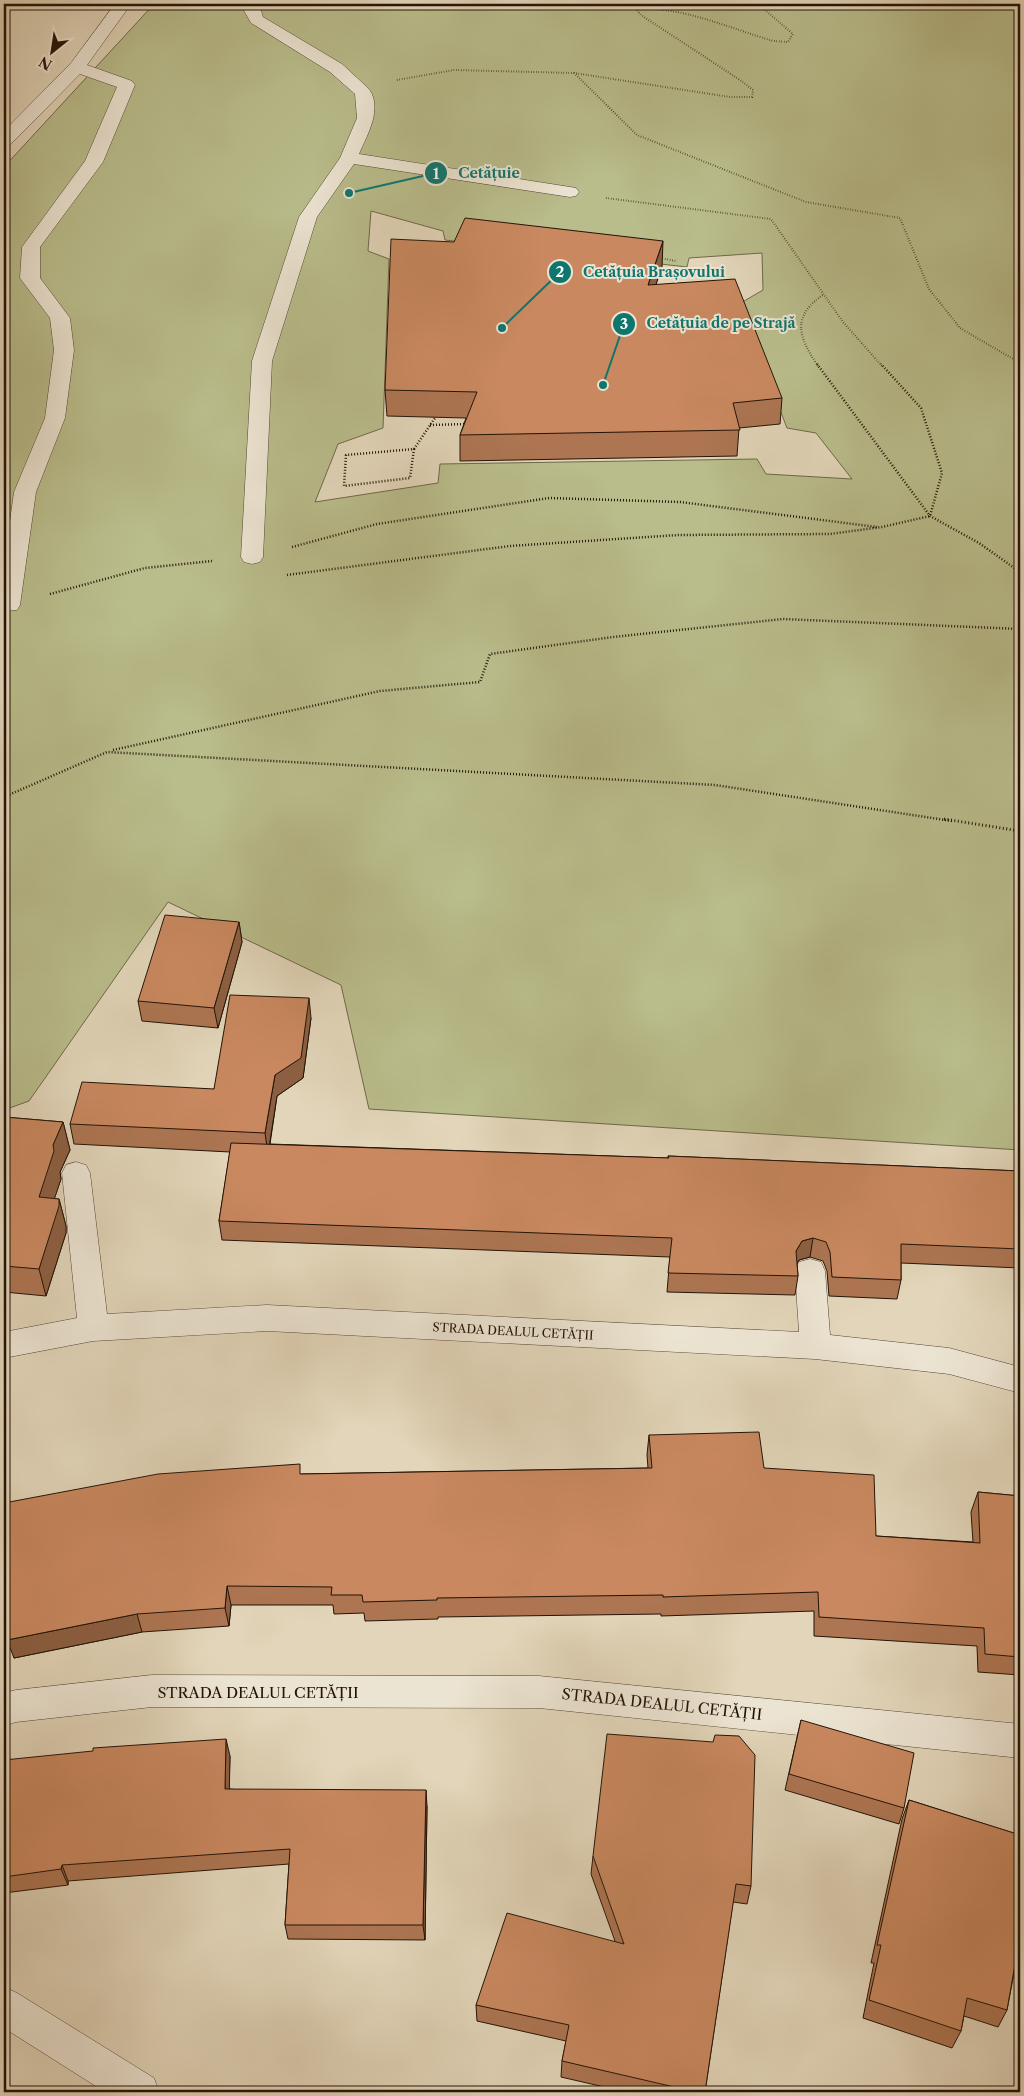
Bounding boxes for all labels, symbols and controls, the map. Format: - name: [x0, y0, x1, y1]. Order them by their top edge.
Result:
- north arrow: [28, 28, 78, 78]
- text: N: [36, 52, 55, 74]
- callout: Cetățuie: [423, 159, 530, 188]
- text: 1: [433, 164, 440, 183]
- text: Cetățuie: [458, 164, 520, 182]
- callout: Cetățuia Brașovului: [548, 258, 735, 287]
- text: 2: [556, 262, 565, 281]
- text: Cetățuia Brașovului: [583, 263, 725, 281]
- callout: Cetățuia de pe Strajă: [611, 309, 806, 338]
- text: 3: [620, 314, 628, 333]
- text: Cetățuia de pe Strajă: [646, 314, 797, 332]
- street label: STRADA DEALUL CETĂȚII: [432, 1318, 594, 1344]
- street label: STRADA DEALUL CETĂȚII: [157, 1683, 359, 1702]
- street label: STRADA DEALUL CETĂȚII: [561, 1684, 763, 1724]

